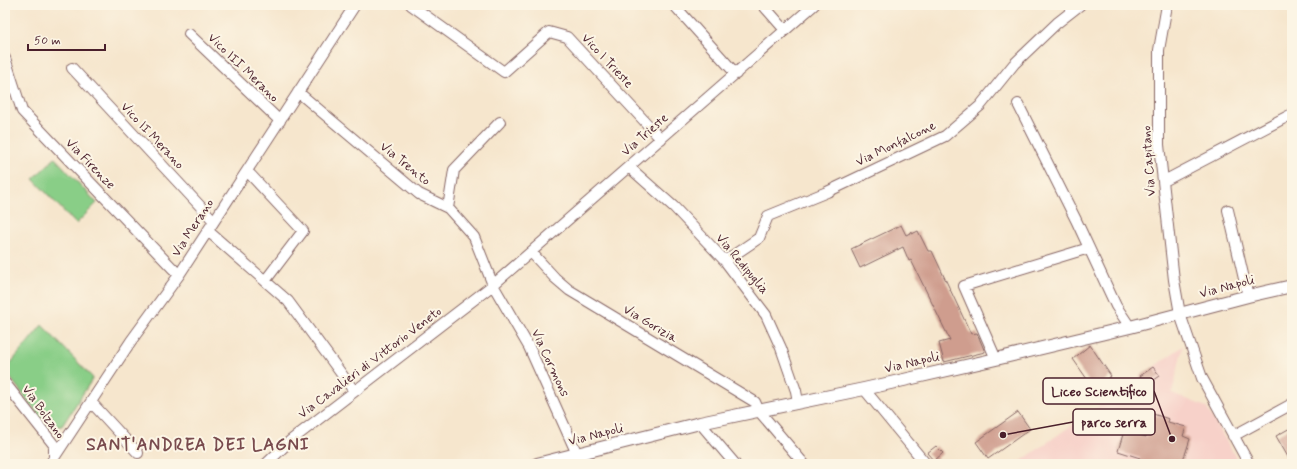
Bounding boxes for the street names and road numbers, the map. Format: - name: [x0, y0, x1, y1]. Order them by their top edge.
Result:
- street label: Vico III Merano: [204, 30, 282, 106]
- street label: Vico I Trieste: [577, 30, 637, 92]
- street label: Vico II Merano: [117, 99, 188, 173]
- street label: Via Trieste: [618, 110, 672, 160]
- street label: Via Monfalcone: [853, 117, 939, 171]
- street label: Via Capitano: [1138, 125, 1160, 197]
- street label: Via Firenze: [61, 135, 119, 193]
- street label: Via Trento: [376, 138, 434, 190]
- street label: Via Merano: [168, 196, 218, 260]
- street label: Via Redipuglia: [712, 230, 772, 298]
- street label: Via Napoli: [1198, 271, 1257, 302]
- street label: Via Gorizia: [620, 301, 681, 347]
- street label: Via Cavalieri di Vittorio Veneto: [295, 303, 445, 423]
- street label: Via Cormons: [527, 326, 573, 400]
- street label: Via Napoli: [883, 348, 942, 378]
- street label: Via Bolzano: [18, 382, 68, 442]
- street label: Via Napoli: [567, 420, 626, 450]

